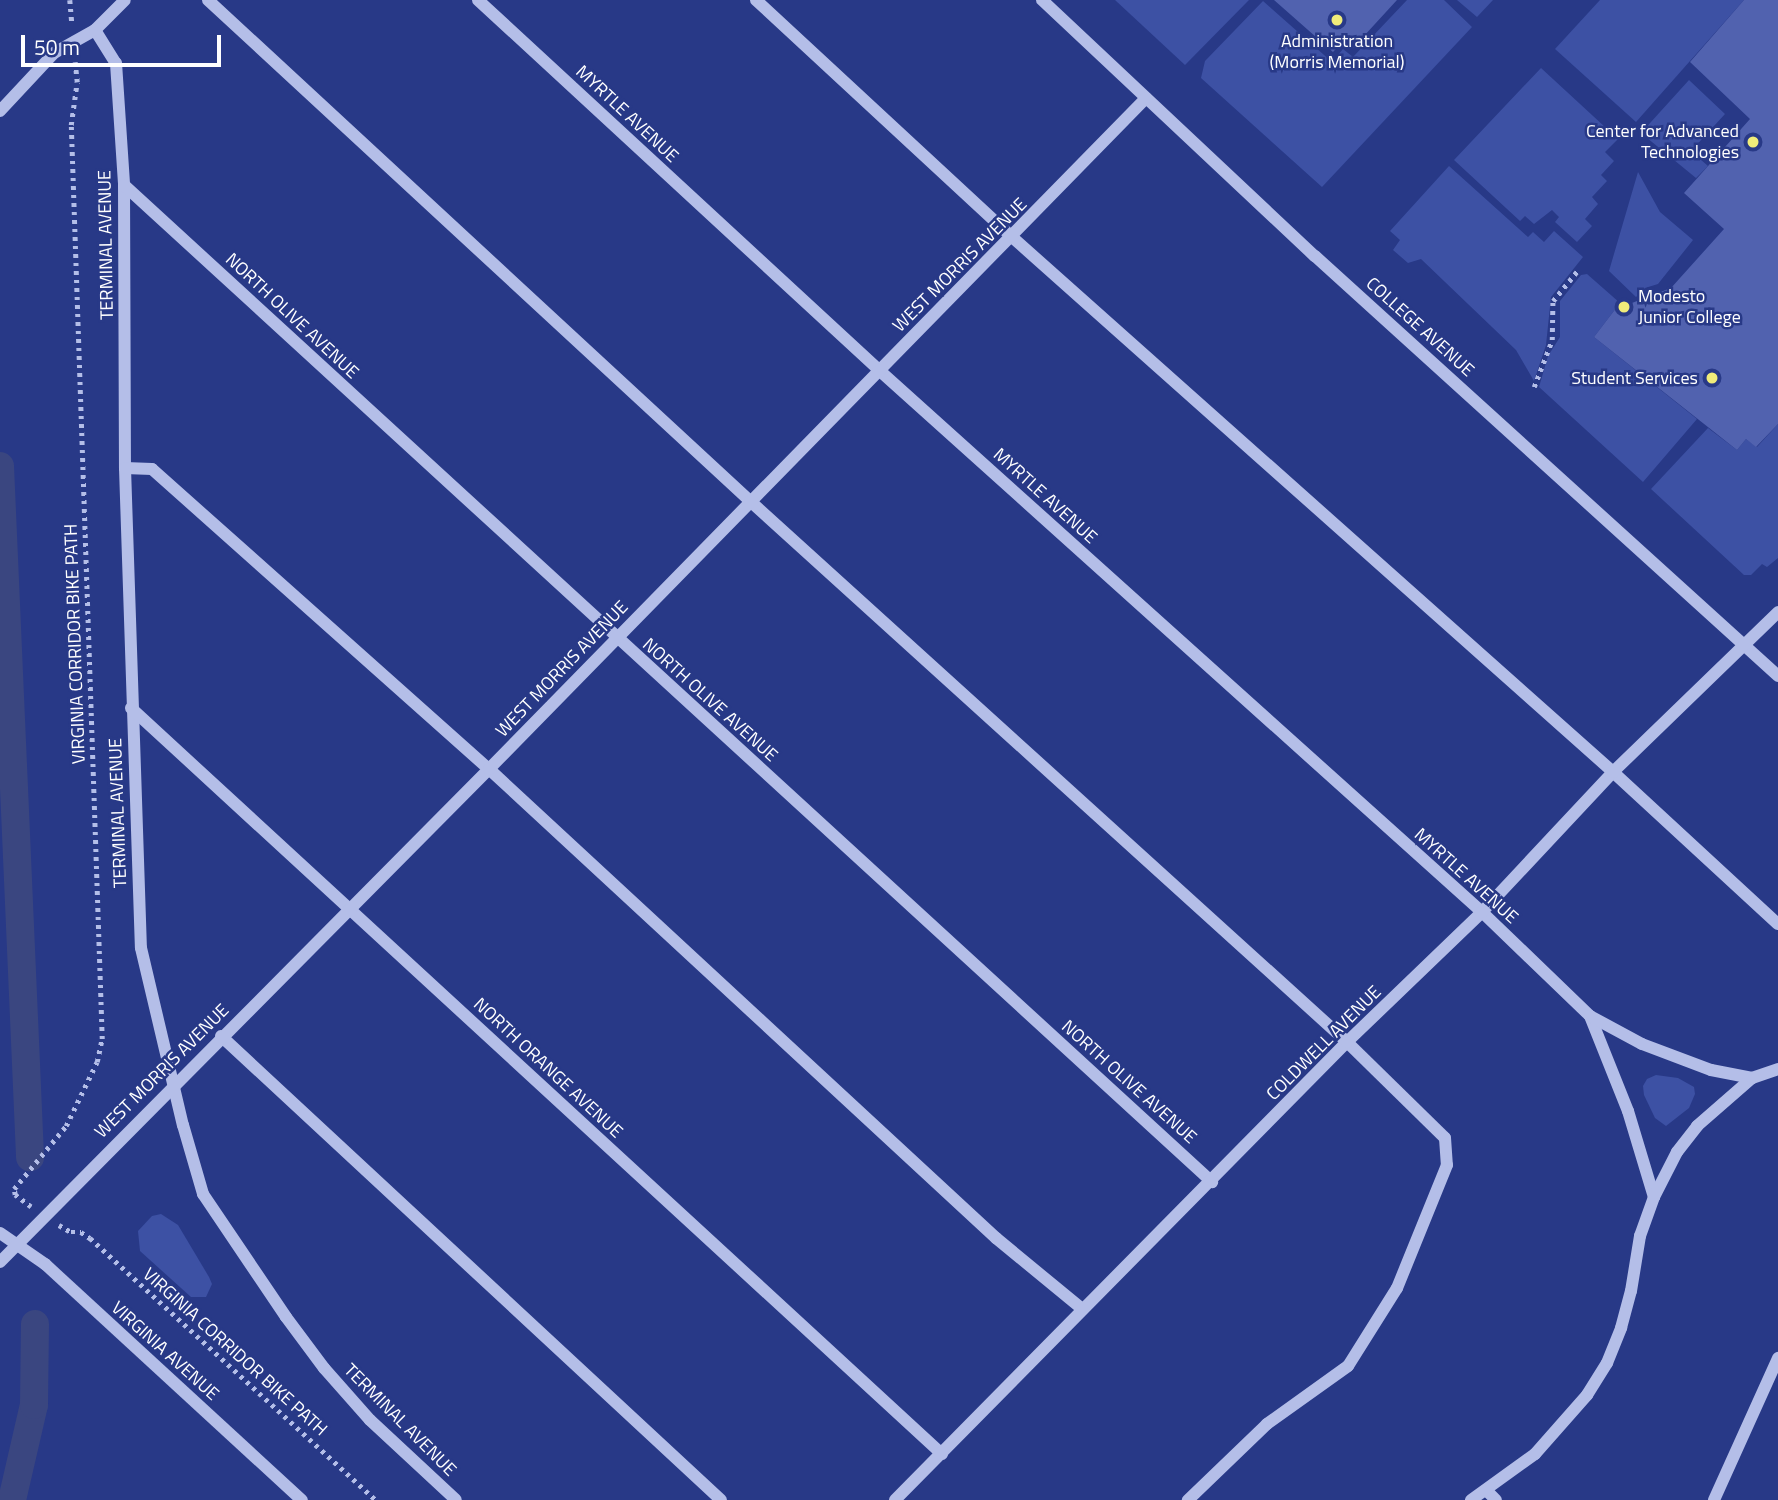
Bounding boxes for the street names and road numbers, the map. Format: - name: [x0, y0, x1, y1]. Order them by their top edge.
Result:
- street label: MYRTLE AVENUE: [571, 61, 683, 167]
- street label: TERMINAL AVENUE: [94, 170, 118, 320]
- street label: WEST MORRIS AVENUE: [888, 193, 1032, 337]
- street label: NORTH OLIVE AVENUE: [221, 249, 363, 383]
- street label: COLLEGE AVENUE: [1362, 273, 1478, 381]
- street label: MYRTLE AVENUE: [989, 444, 1101, 548]
- street label: VIRGINIA CORRIDOR BIKE PATH: [60, 523, 90, 765]
- street label: WEST MORRIS AVENUE: [491, 596, 633, 742]
- street label: NORTH OLIVE AVENUE: [638, 634, 782, 766]
- street label: TERMINAL AVENUE: [105, 738, 131, 888]
- street label: MYRTLE AVENUE: [1410, 824, 1522, 928]
- street label: COLDWELL AVENUE: [1262, 981, 1386, 1105]
- street label: NORTH ORANGE AVENUE: [469, 993, 627, 1143]
- street label: WEST MORRIS AVENUE: [90, 999, 234, 1143]
- street label: NORTH OLIVE AVENUE: [1057, 1016, 1201, 1148]
- street label: VIRGINIA CORRIDOR BIKE PATH: [138, 1263, 332, 1441]
- street label: VIRGINIA AVENUE: [107, 1297, 223, 1405]
- street label: TERMINAL AVENUE: [339, 1359, 461, 1481]

